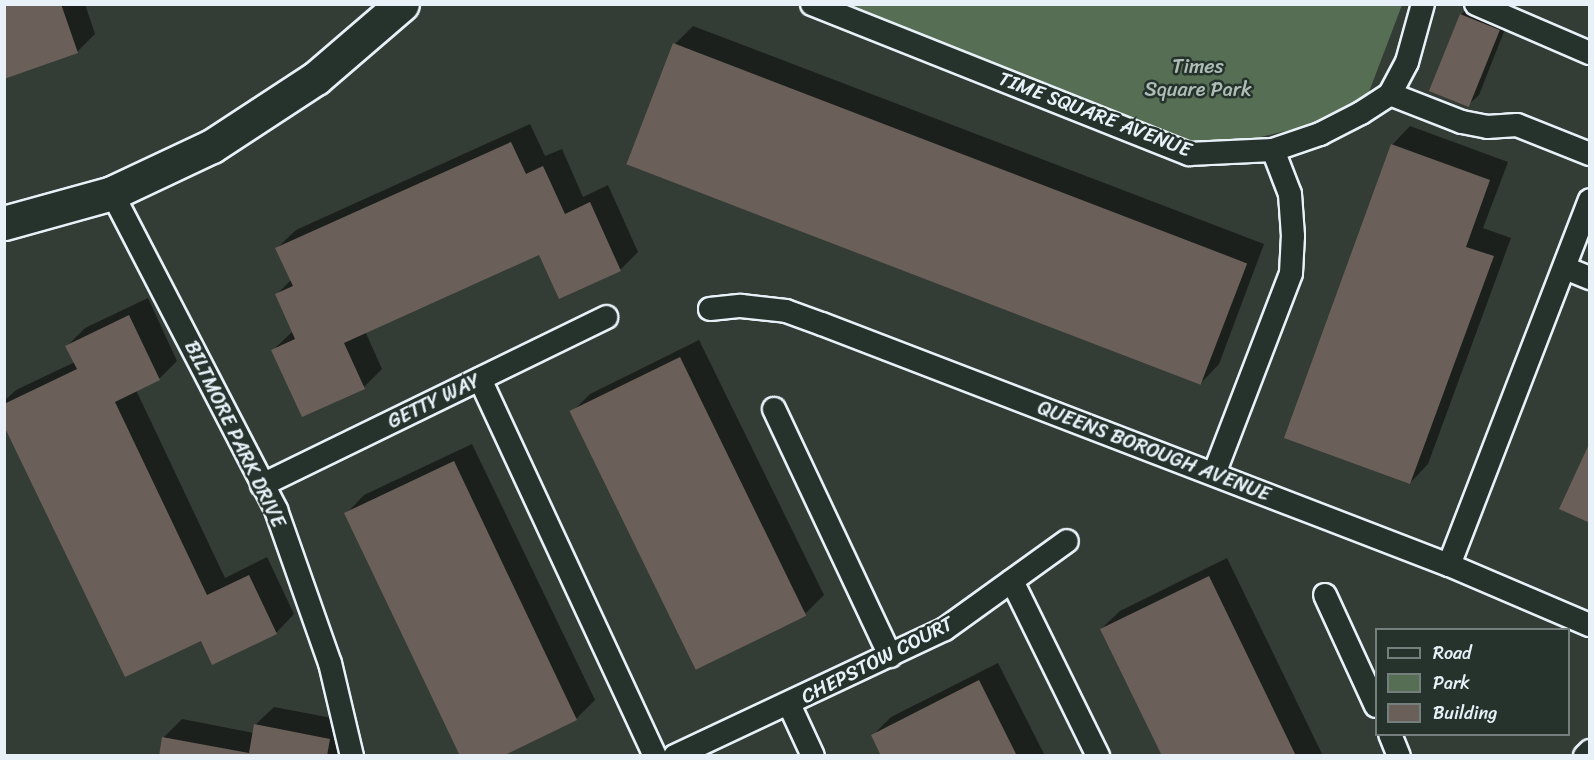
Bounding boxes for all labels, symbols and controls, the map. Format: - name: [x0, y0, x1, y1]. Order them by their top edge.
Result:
- park label: Times Square Park: [1144, 54, 1252, 101]
- street label: TIME SQUARE AVENUE: [995, 66, 1195, 162]
- street label: BILTMORE PARK DRIVE: [179, 336, 291, 532]
- street label: GETTY WAY: [385, 369, 483, 433]
- street label: QUEENS BOROUGH AVENUE: [1034, 395, 1274, 507]
- street label: CHEPSTOW COURT: [797, 611, 957, 709]
- legend: [1375, 628, 1570, 736]
- text: Road: [1433, 637, 1472, 669]
- text: Park: [1433, 667, 1470, 699]
- text: Building: [1433, 697, 1497, 729]

